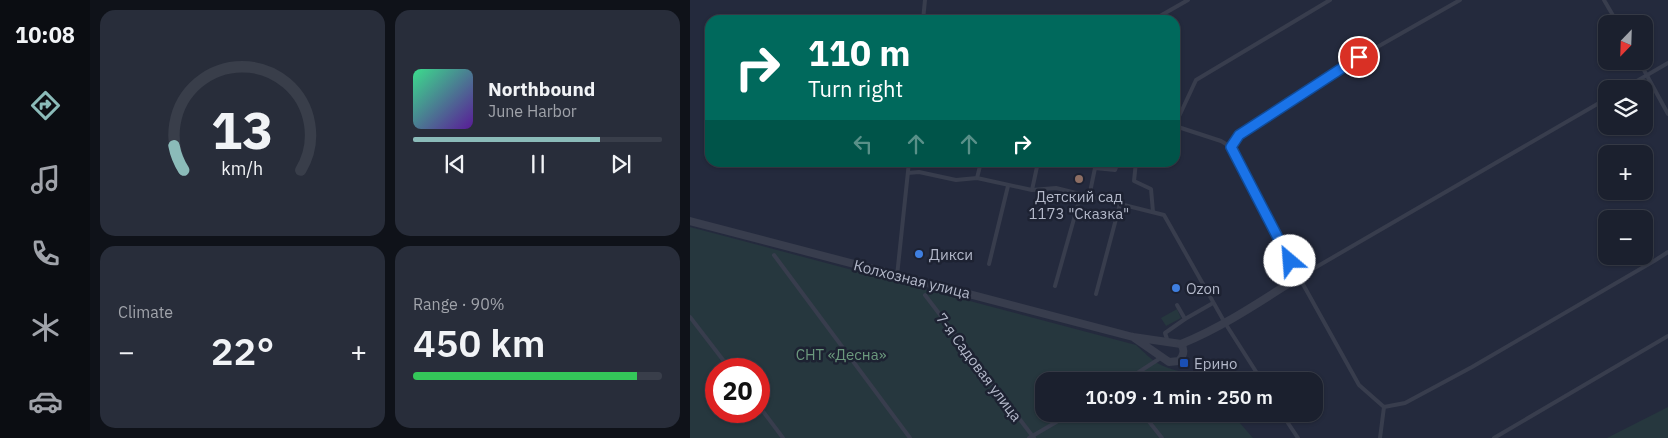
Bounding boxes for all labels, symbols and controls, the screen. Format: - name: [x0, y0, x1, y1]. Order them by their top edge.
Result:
- north arrow: [1598, 15, 1652, 70]
- map controls: [1598, 15, 1653, 265]
- text: 10:08: [15, 20, 75, 49]
- text: 110 m: [808, 30, 911, 76]
- icon: right: [725, 35, 790, 100]
- pin: [1338, 36, 1380, 78]
- icon: arrive: [1345, 43, 1373, 71]
- text: Turn right: [808, 74, 903, 103]
- text: Northbound: [488, 77, 595, 101]
- button: layers: [1598, 80, 1653, 135]
- icon: directions: [28, 88, 63, 123]
- text: 13: [211, 96, 274, 163]
- text: June Harbor: [488, 101, 577, 121]
- icon: left: [849, 130, 877, 158]
- icon: ahead: [902, 130, 930, 158]
- icon: ahead: [955, 130, 983, 158]
- icon: right: [1008, 130, 1036, 158]
- button: +: [1598, 145, 1653, 200]
- icon: previous: [441, 150, 469, 178]
- icon: pause: [524, 150, 552, 178]
- icon: next: [607, 150, 635, 178]
- text: km/h: [222, 157, 264, 180]
- icon: music: [28, 162, 63, 197]
- marker: Детский сад 1173 "Сказка": [1073, 173, 1085, 185]
- place label: Детский сад 1173 "Сказка": [1029, 187, 1129, 223]
- button: −: [1598, 210, 1653, 265]
- position arrow: [1263, 234, 1315, 286]
- icon: phone: [28, 236, 63, 271]
- place label: Дикси: [929, 245, 973, 264]
- marker: Дикси: [913, 248, 925, 260]
- street label: Колхозная улица: [852, 255, 972, 303]
- place label: Ozon: [1186, 279, 1220, 298]
- marker: Ozon: [1170, 282, 1182, 294]
- text: Range · 90%: [413, 294, 505, 314]
- text: Climate: [118, 302, 173, 322]
- street label: 7-я Садовая улица: [932, 309, 1026, 425]
- icon: climate: [28, 310, 63, 345]
- text: 450 km: [413, 318, 545, 367]
- text: 22°: [211, 326, 274, 375]
- text: −: [118, 333, 135, 370]
- text: +: [350, 333, 367, 370]
- park label: СНТ «Десна»: [796, 345, 887, 364]
- place label: Ерино: [1194, 354, 1238, 373]
- marker: Ерино: [1178, 357, 1190, 369]
- speed limit sign: 20: [705, 358, 770, 423]
- icon: car: [28, 384, 63, 419]
- text: 10:09 · 1 min · 250 m: [1085, 385, 1273, 409]

